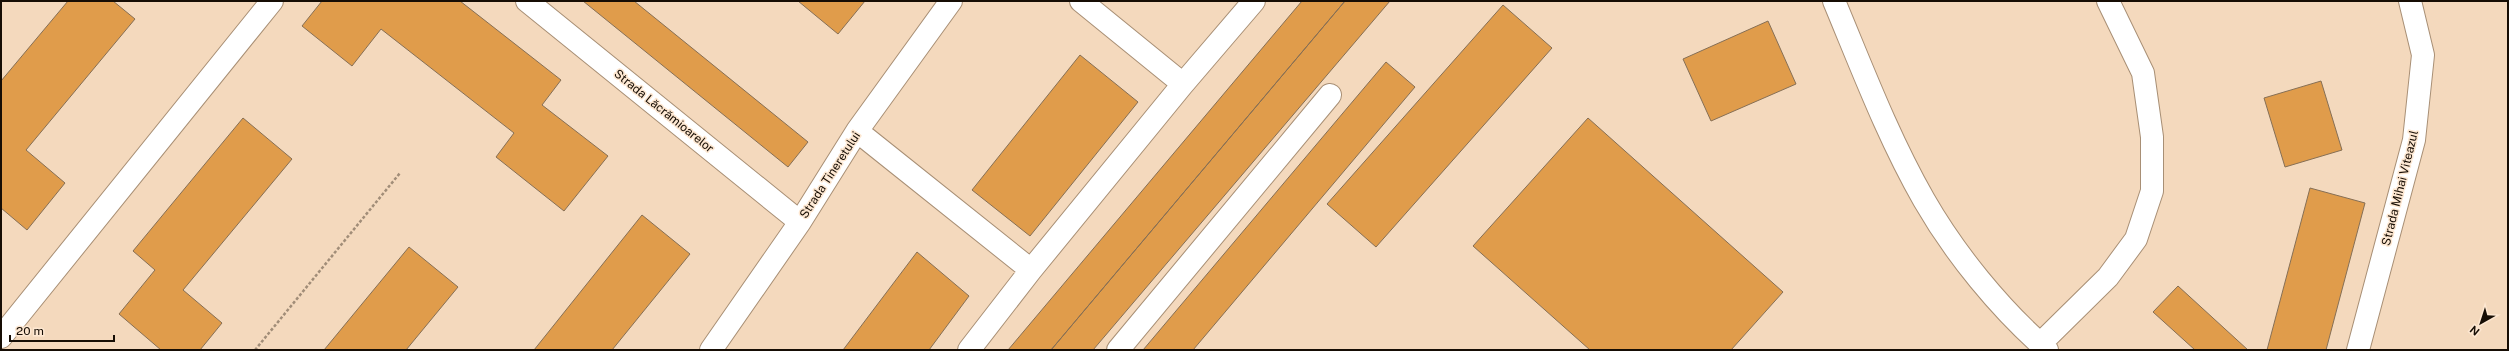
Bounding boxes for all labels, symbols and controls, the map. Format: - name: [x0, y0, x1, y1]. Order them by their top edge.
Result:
- street label: Strada Lăcrămioarelor: [611, 67, 717, 156]
- street label: Strada Tineretului: [797, 129, 863, 221]
- street label: Strada Mihai Viteazul: [2379, 129, 2421, 247]
- north arrow: [2461, 303, 2501, 343]
- scale bar: [10, 317, 114, 343]
- text: N: [2468, 323, 2482, 338]
- text: 20 m: [16, 324, 44, 338]

